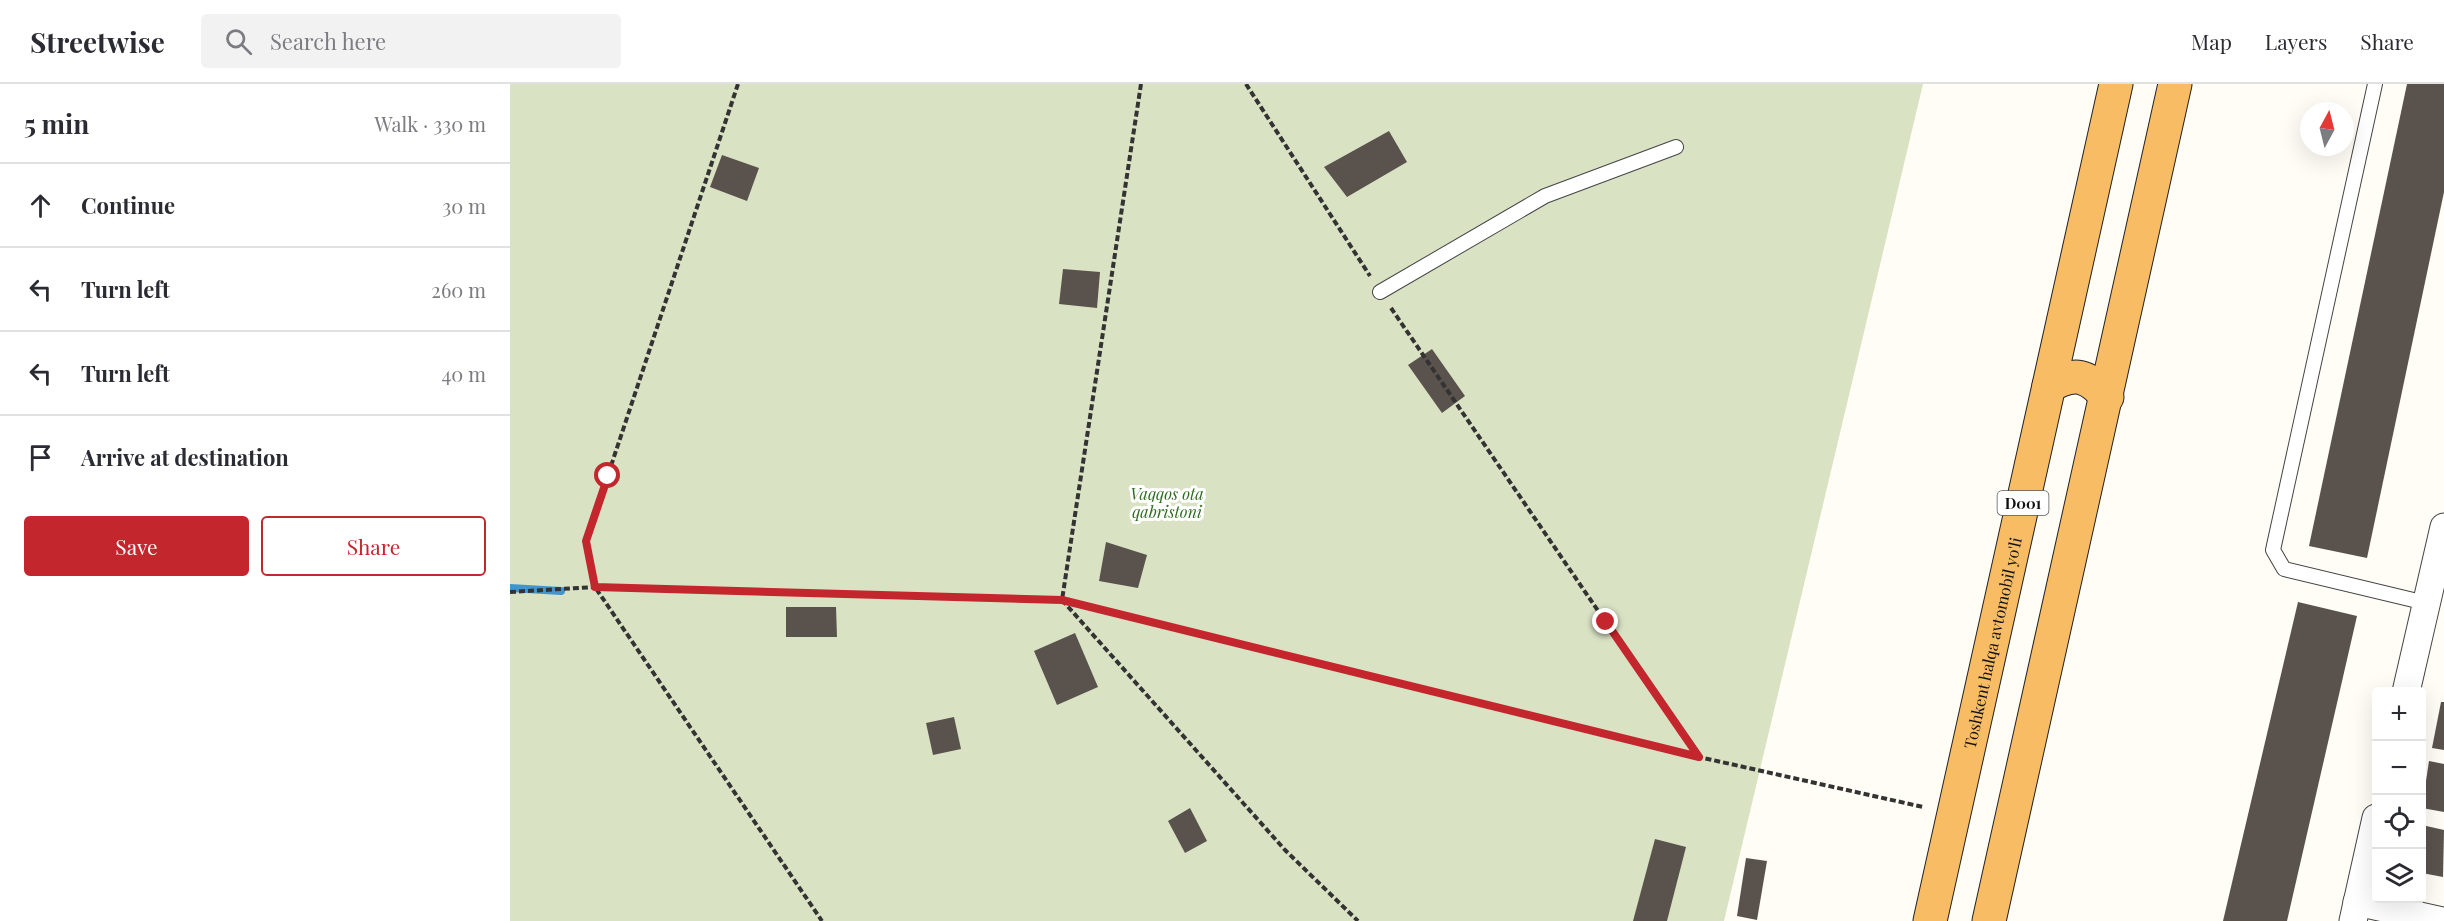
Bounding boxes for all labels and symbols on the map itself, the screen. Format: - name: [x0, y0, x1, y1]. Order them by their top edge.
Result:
- north arrow: [2300, 102, 2354, 156]
- route start: [594, 462, 620, 488]
- park label: Vaqqos ota qabristoni: [1130, 483, 1204, 522]
- road number: D001: [1998, 491, 2048, 515]
- street label: Toshkent halqa avtomobil yo'li: [1958, 535, 2026, 750]
- route end: [1592, 608, 1618, 634]

